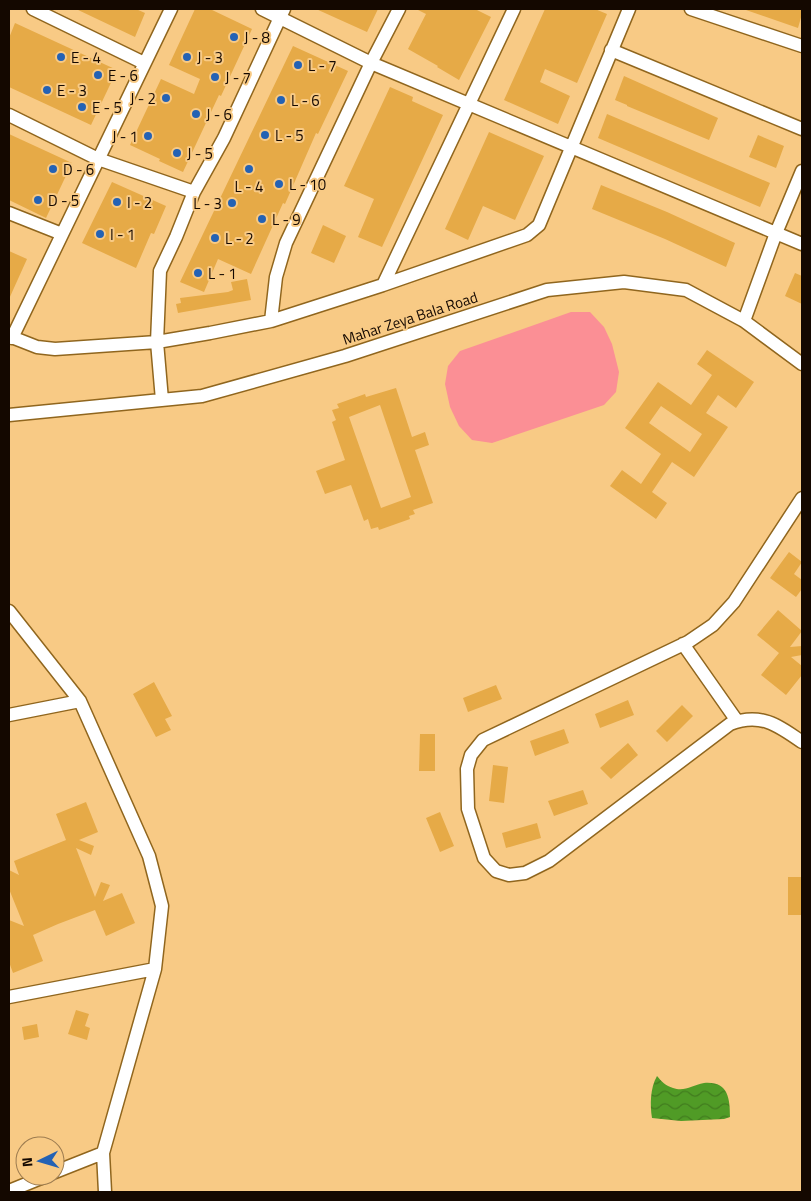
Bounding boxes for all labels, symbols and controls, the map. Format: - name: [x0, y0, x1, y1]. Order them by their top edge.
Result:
- place label: J - 8: [244, 26, 270, 49]
- marker: J - 8: [228, 31, 240, 43]
- place label: E - 4: [71, 46, 101, 69]
- place label: J - 3: [197, 46, 223, 69]
- marker: E - 4: [55, 51, 67, 63]
- marker: J - 3: [181, 51, 193, 63]
- place label: L - 7: [308, 54, 337, 77]
- marker: L - 7: [292, 59, 304, 71]
- place label: E - 6: [108, 64, 138, 87]
- place label: J - 7: [225, 66, 251, 89]
- marker: E - 6: [92, 69, 104, 81]
- marker: J - 7: [209, 71, 221, 83]
- place label: E - 3: [57, 79, 87, 102]
- marker: E - 3: [41, 84, 53, 96]
- place label: J - 2: [130, 87, 156, 110]
- place label: L - 6: [291, 89, 320, 112]
- marker: J - 2: [160, 92, 172, 104]
- marker: L - 6: [275, 94, 287, 106]
- place label: E - 5: [92, 96, 122, 119]
- marker: E - 5: [76, 101, 88, 113]
- place label: J - 6: [206, 103, 232, 126]
- marker: J - 6: [190, 108, 202, 120]
- place label: L - 5: [275, 124, 304, 147]
- place label: J - 1: [112, 125, 138, 148]
- marker: L - 5: [259, 129, 271, 141]
- marker: J - 1: [142, 130, 154, 142]
- place label: J - 5: [187, 142, 213, 165]
- marker: J - 5: [171, 147, 183, 159]
- place label: D - 6: [63, 158, 94, 181]
- marker: D - 6: [47, 163, 59, 175]
- marker: L - 4: [243, 163, 255, 175]
- place label: L - 10: [289, 173, 326, 196]
- place label: L - 4: [235, 175, 263, 198]
- marker: L - 10: [273, 178, 285, 190]
- place label: D - 5: [48, 189, 79, 212]
- place label: I - 2: [127, 191, 152, 214]
- place label: L - 3: [193, 192, 222, 215]
- marker: D - 5: [32, 194, 44, 206]
- marker: I - 2: [111, 196, 123, 208]
- marker: L - 3: [226, 197, 238, 209]
- place label: L - 9: [272, 208, 301, 231]
- marker: L - 9: [256, 213, 268, 225]
- place label: I - 1: [110, 223, 135, 246]
- place label: L - 2: [225, 227, 254, 250]
- marker: I - 1: [94, 228, 106, 240]
- marker: L - 2: [209, 232, 221, 244]
- place label: L - 1: [208, 262, 237, 285]
- marker: L - 1: [192, 267, 204, 279]
- street label: Mahar Zeya Bala Road: [339, 285, 481, 351]
- north arrow: [15, 1136, 65, 1186]
- text: N: [16, 1156, 37, 1168]

